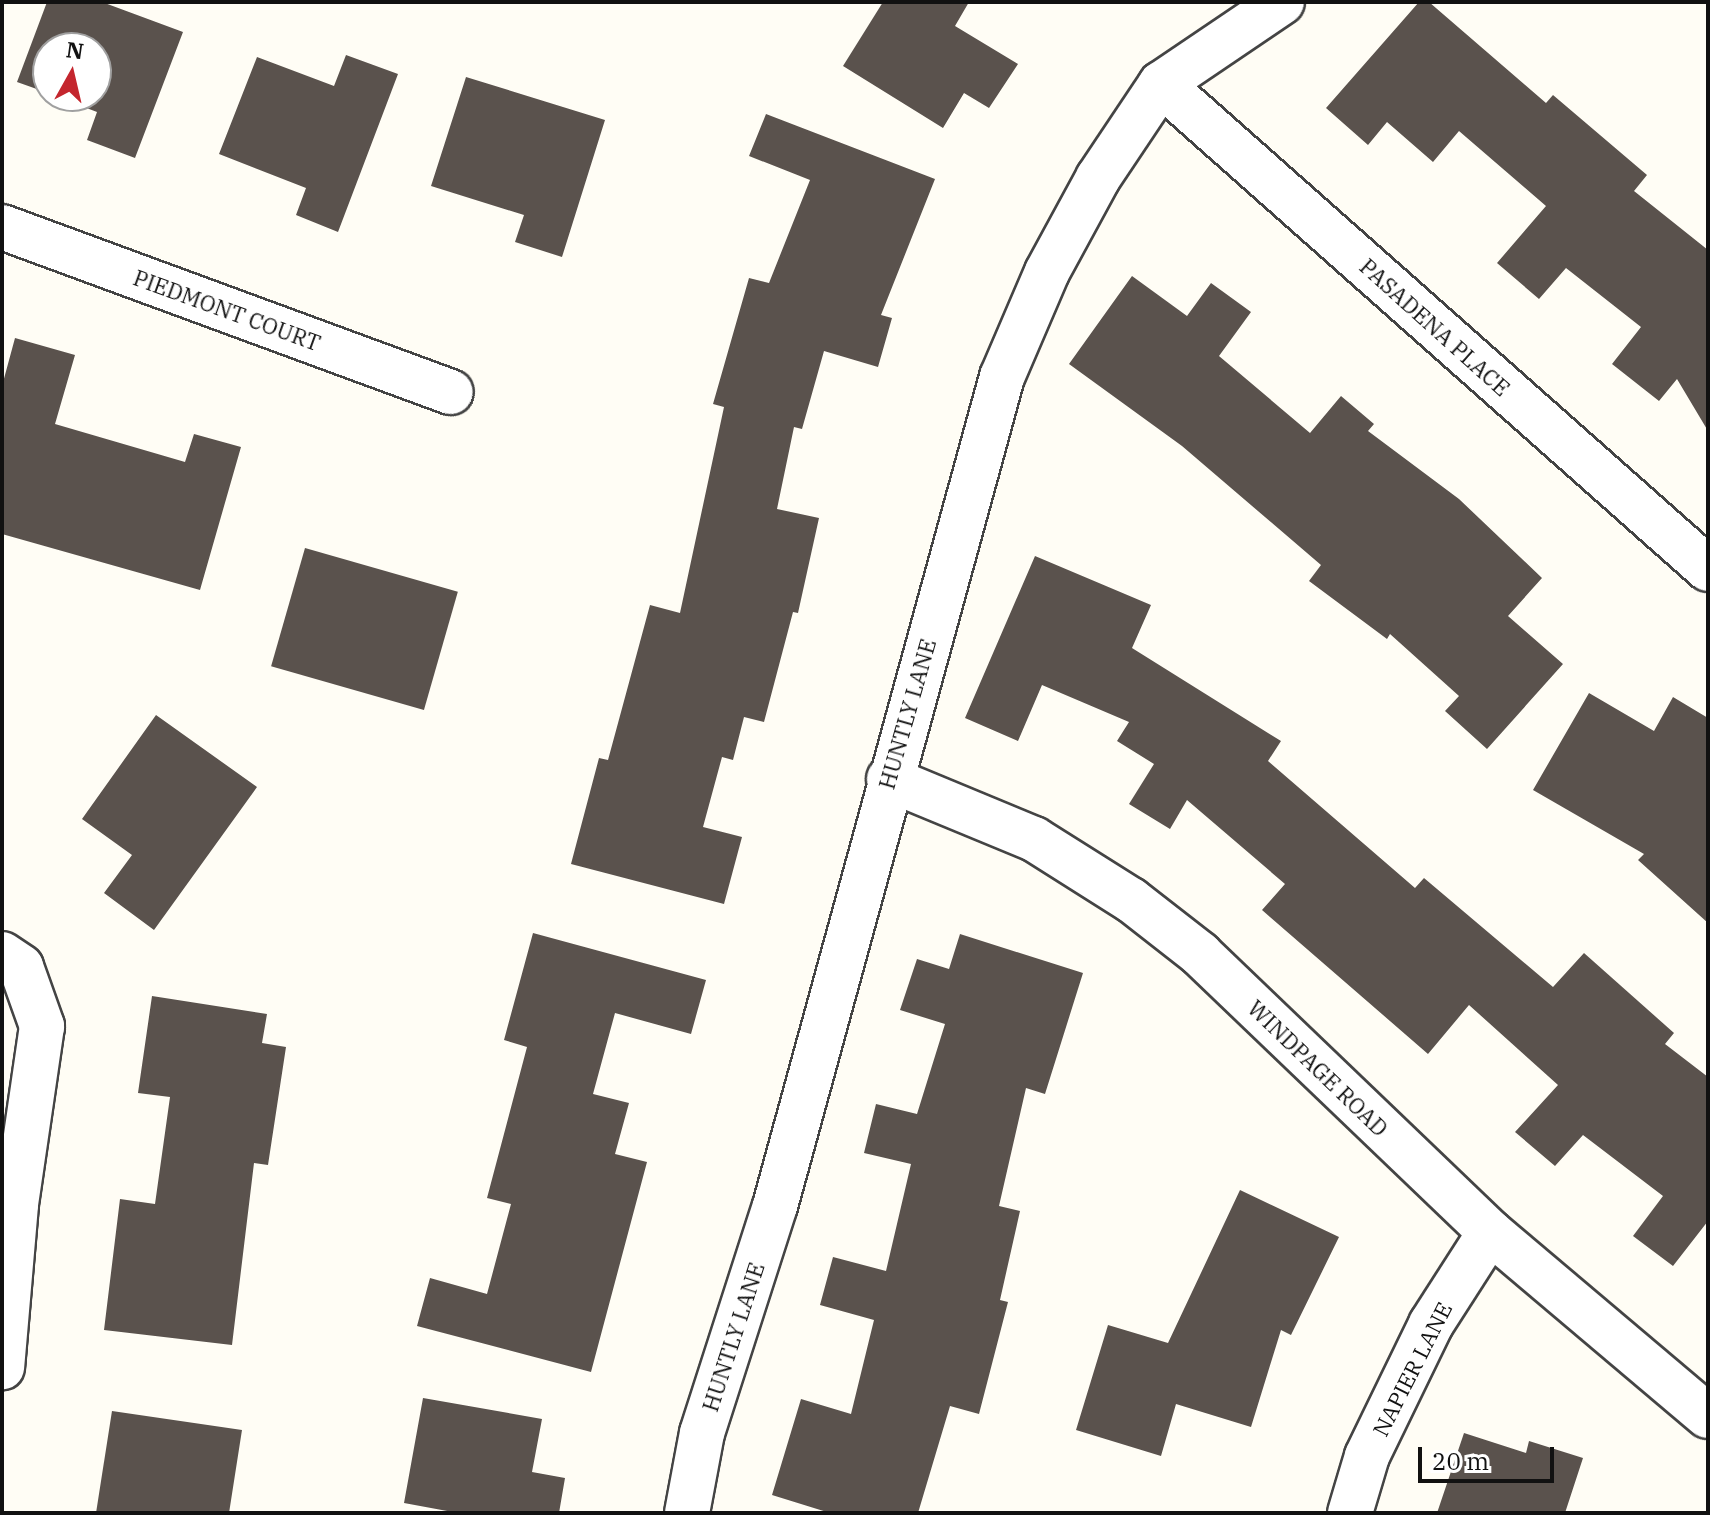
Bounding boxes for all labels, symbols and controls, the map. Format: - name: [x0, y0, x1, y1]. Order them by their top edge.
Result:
- north arrow: [32, 32, 112, 112]
- text: N: [64, 34, 86, 65]
- street label: PASADENA PLACE: [1355, 253, 1515, 401]
- street label: PIEDMONT COURT: [130, 264, 324, 356]
- street label: HUNTLY LANE: [873, 636, 941, 792]
- street label: WINDPAGE ROAD: [1243, 994, 1393, 1142]
- street label: HUNTLY LANE: [696, 1259, 770, 1415]
- street label: NAPIER LANE: [1367, 1298, 1457, 1440]
- scale bar: [1422, 1431, 1558, 1481]
- text: 20 m: [1432, 1445, 1489, 1477]

